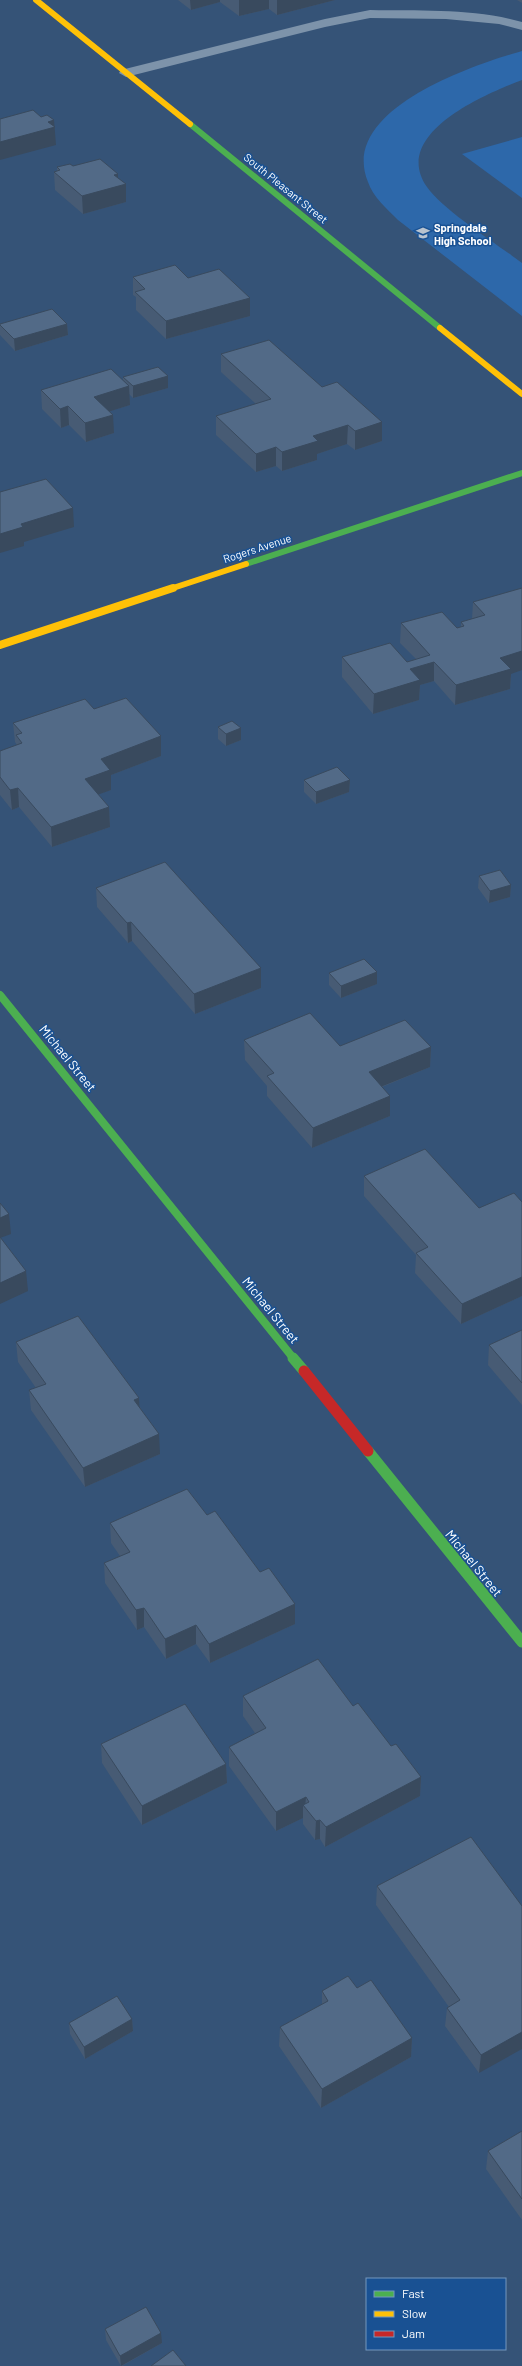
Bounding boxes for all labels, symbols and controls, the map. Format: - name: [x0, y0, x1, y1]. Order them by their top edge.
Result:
- street label: South Pleasant Street: [241, 150, 331, 226]
- place label: Springdale High School: [434, 221, 492, 247]
- school or university icon: Springdale High School: [415, 225, 431, 241]
- street label: Rogers Avenue: [221, 531, 293, 565]
- street label: Michael Street: [36, 1021, 100, 1095]
- street label: Michael Street: [239, 1273, 303, 1347]
- street label: Michael Street: [442, 1526, 506, 1600]
- legend: [366, 2278, 506, 2350]
- text: Fast: [402, 2286, 425, 2300]
- text: Slow: [402, 2306, 427, 2320]
- text: Jam: [402, 2326, 425, 2340]

